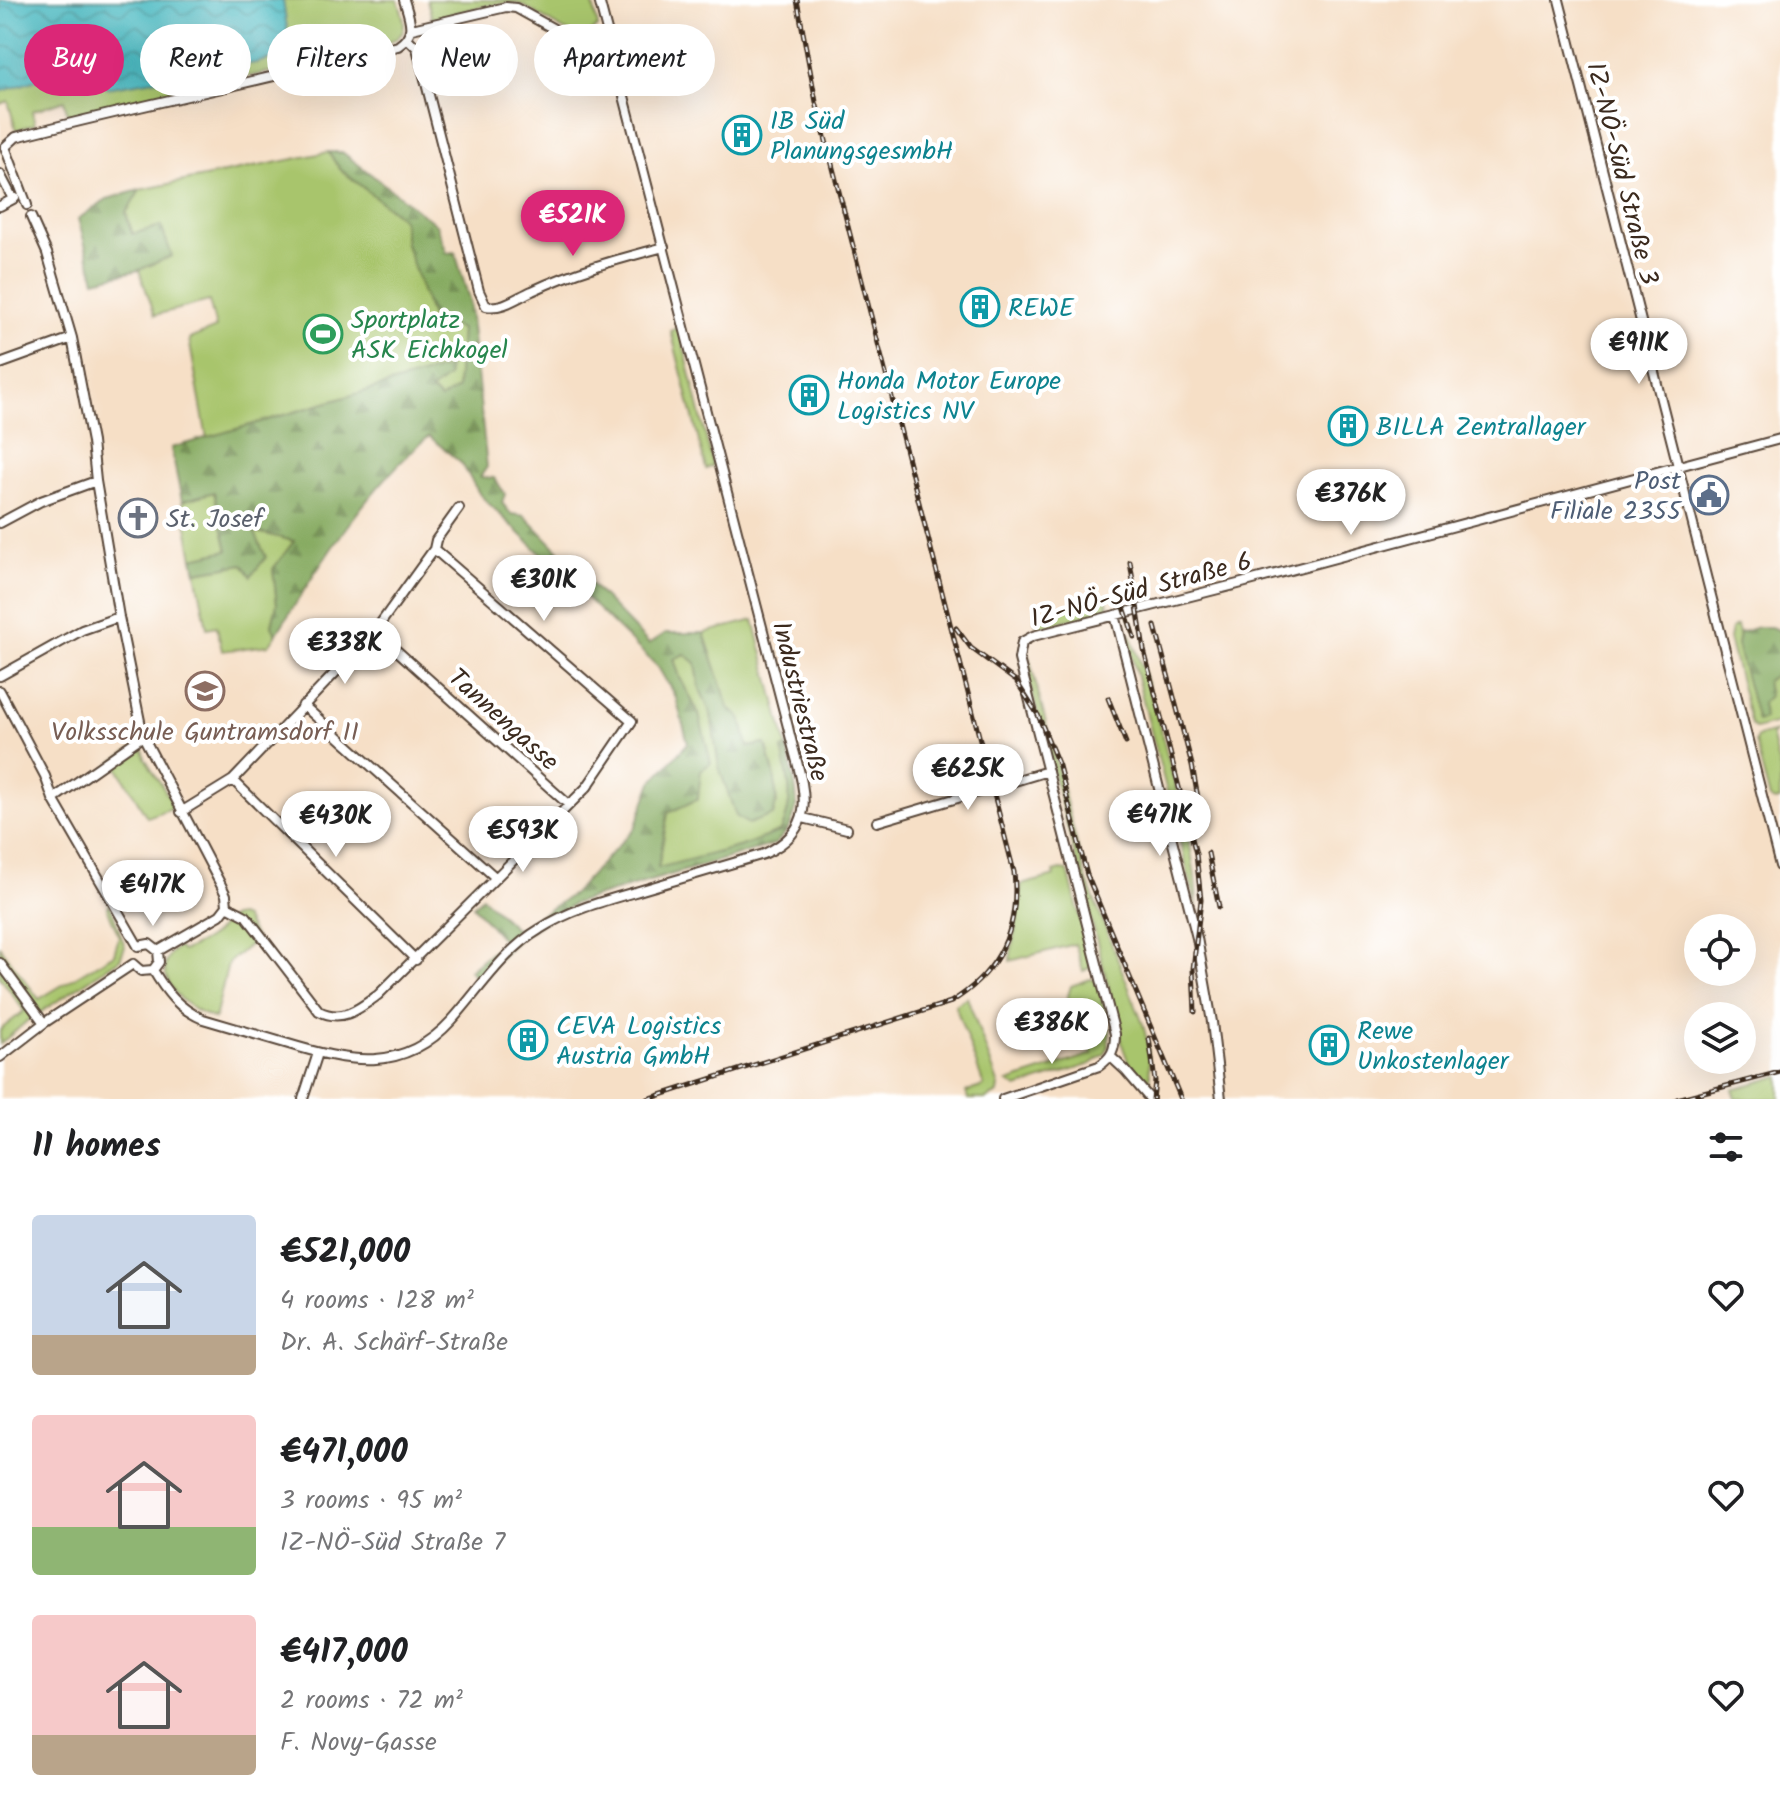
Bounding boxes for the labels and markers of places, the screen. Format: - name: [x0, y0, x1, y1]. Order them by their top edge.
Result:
- place label: IB Süd PlanungsgesmbH: [770, 101, 953, 173]
- building icon: IB Süd PlanungsgesmbH: [721, 114, 763, 156]
- pin: €521K: [517, 190, 629, 258]
- building icon: REWE: [959, 286, 1001, 328]
- place label: REWE: [1008, 288, 1075, 330]
- place label: Sportplatz ASK Eichkogel: [351, 300, 508, 372]
- sports icon: Sportplatz ASK Eichkogel: [302, 313, 344, 355]
- pin: €911K: [1583, 318, 1695, 386]
- place label: Honda Motor Europe Logistics NV: [837, 361, 1061, 433]
- building icon: Honda Motor Europe Logistics NV: [788, 374, 830, 416]
- building icon: BILLA Zentrallager: [1327, 405, 1369, 447]
- place label: BILLA Zentrallager: [1376, 407, 1587, 449]
- place label: Post Filiale 2355: [1550, 461, 1683, 533]
- pin: €376K: [1295, 469, 1407, 537]
- public building icon: Post Filiale 2355: [1688, 474, 1730, 516]
- church icon: St. Josef: [117, 497, 159, 539]
- place label: St. Josef: [166, 499, 265, 541]
- pin: €301K: [488, 555, 600, 623]
- pin: €338K: [289, 618, 401, 686]
- school or university icon: Volksschule Guntramsdorf II: [184, 670, 226, 712]
- place label: Volksschule Guntramsdorf II: [51, 712, 359, 754]
- pin: €625K: [912, 744, 1024, 812]
- pin: €471K: [1104, 790, 1216, 858]
- pin: €430K: [280, 791, 392, 859]
- pin: €593K: [467, 806, 579, 874]
- pin: €417K: [97, 860, 209, 928]
- pin: €386K: [996, 998, 1108, 1066]
- place label: CEVA Logistics Austria GmbH: [556, 1006, 721, 1078]
- place label: Rewe Unkostenlager: [1357, 1011, 1510, 1083]
- building icon: CEVA Logistics Austria GmbH: [507, 1019, 549, 1061]
- building icon: Rewe Unkostenlager: [1308, 1024, 1350, 1066]

